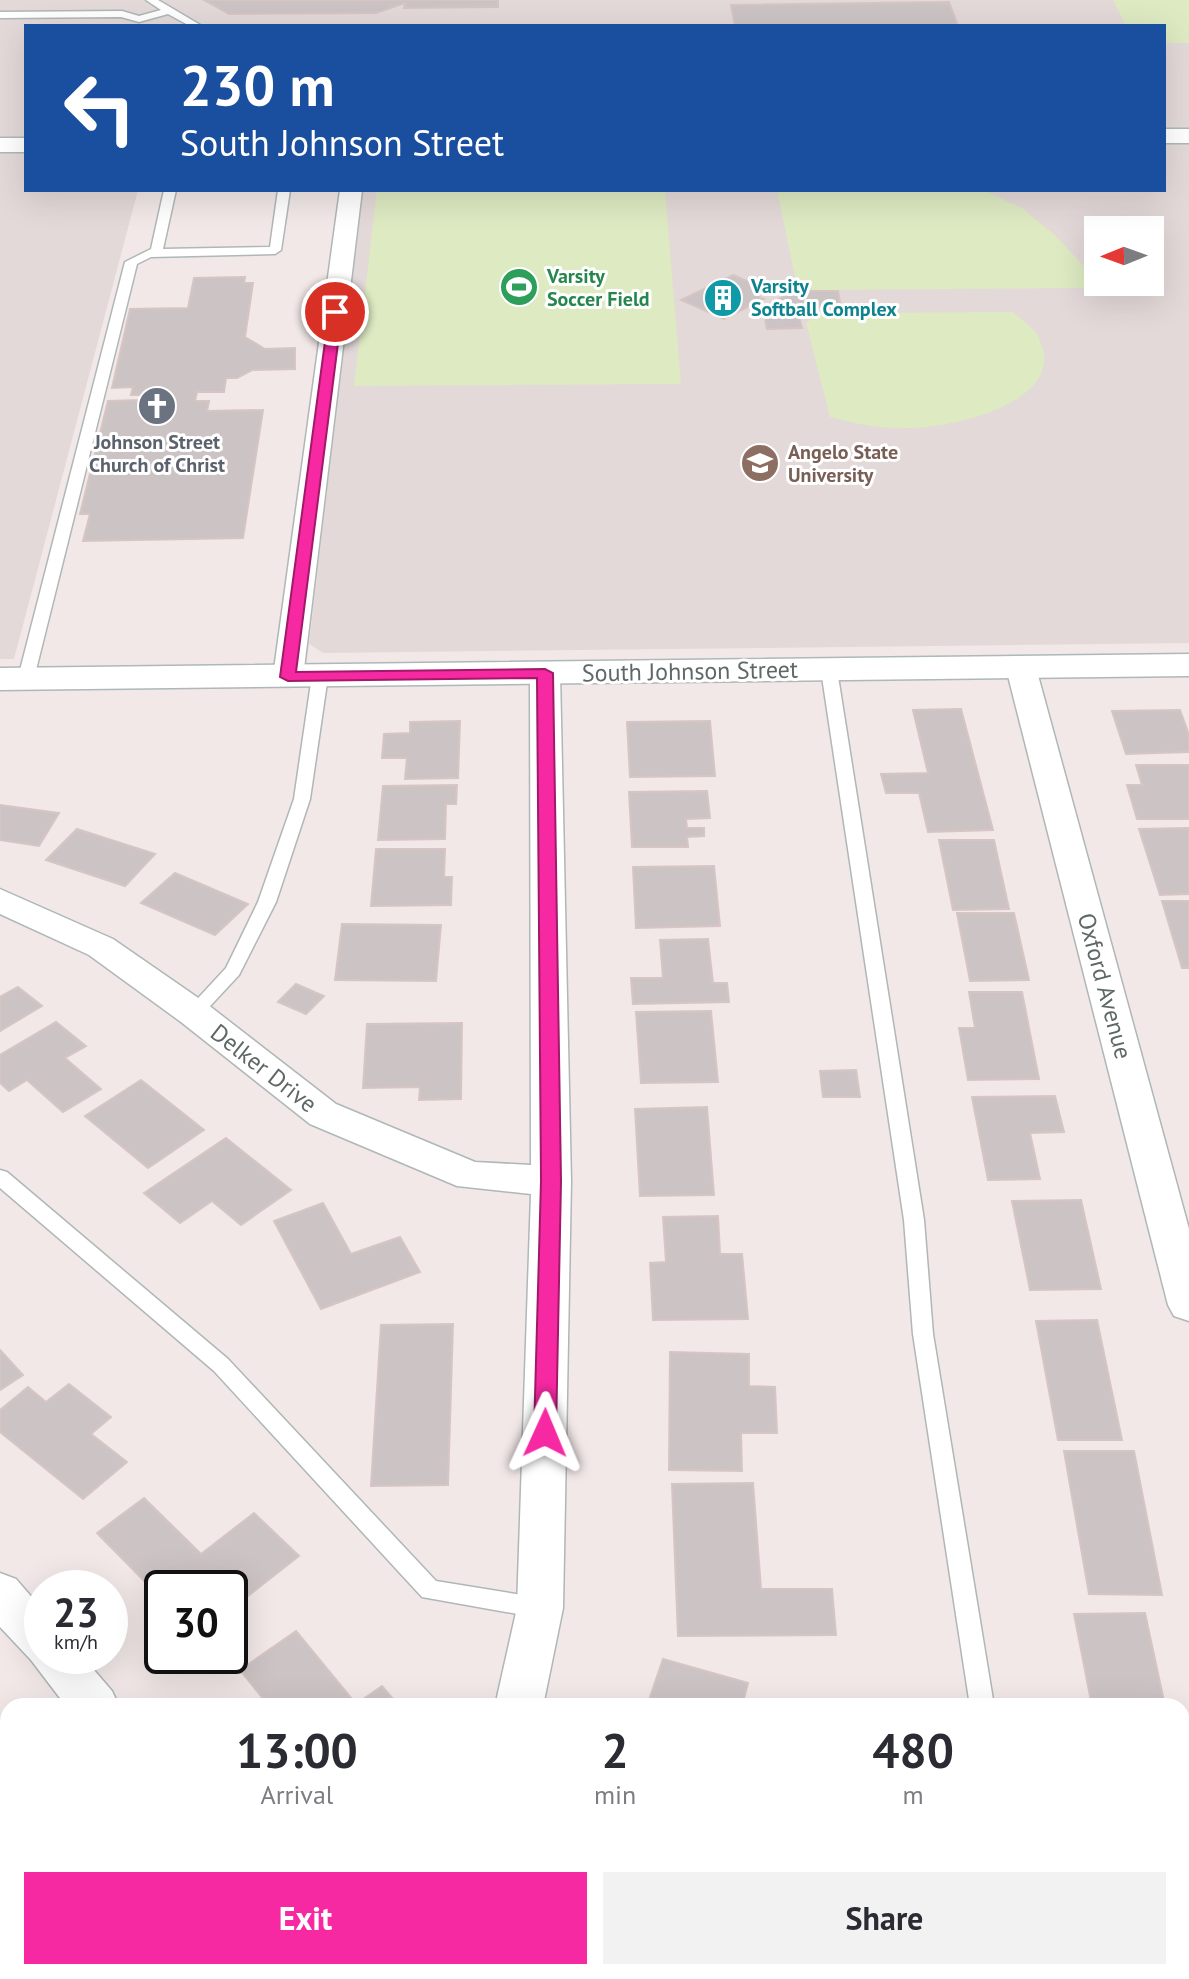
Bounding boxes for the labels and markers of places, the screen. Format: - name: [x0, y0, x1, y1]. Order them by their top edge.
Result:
- place label: Varsity Soccer Field: [546, 263, 650, 312]
- sports icon: Varsity Soccer Field: [498, 266, 540, 308]
- place label: Varsity Softball Complex: [750, 273, 897, 322]
- building icon: Varsity Softball Complex: [702, 277, 744, 319]
- pin: [301, 278, 369, 346]
- church icon: Johnson Street Church of Christ: [136, 385, 178, 427]
- place label: Johnson Street Church of Christ: [89, 429, 225, 478]
- place label: Angelo State University: [788, 439, 898, 488]
- school or university icon: Angelo State University: [739, 442, 781, 484]

